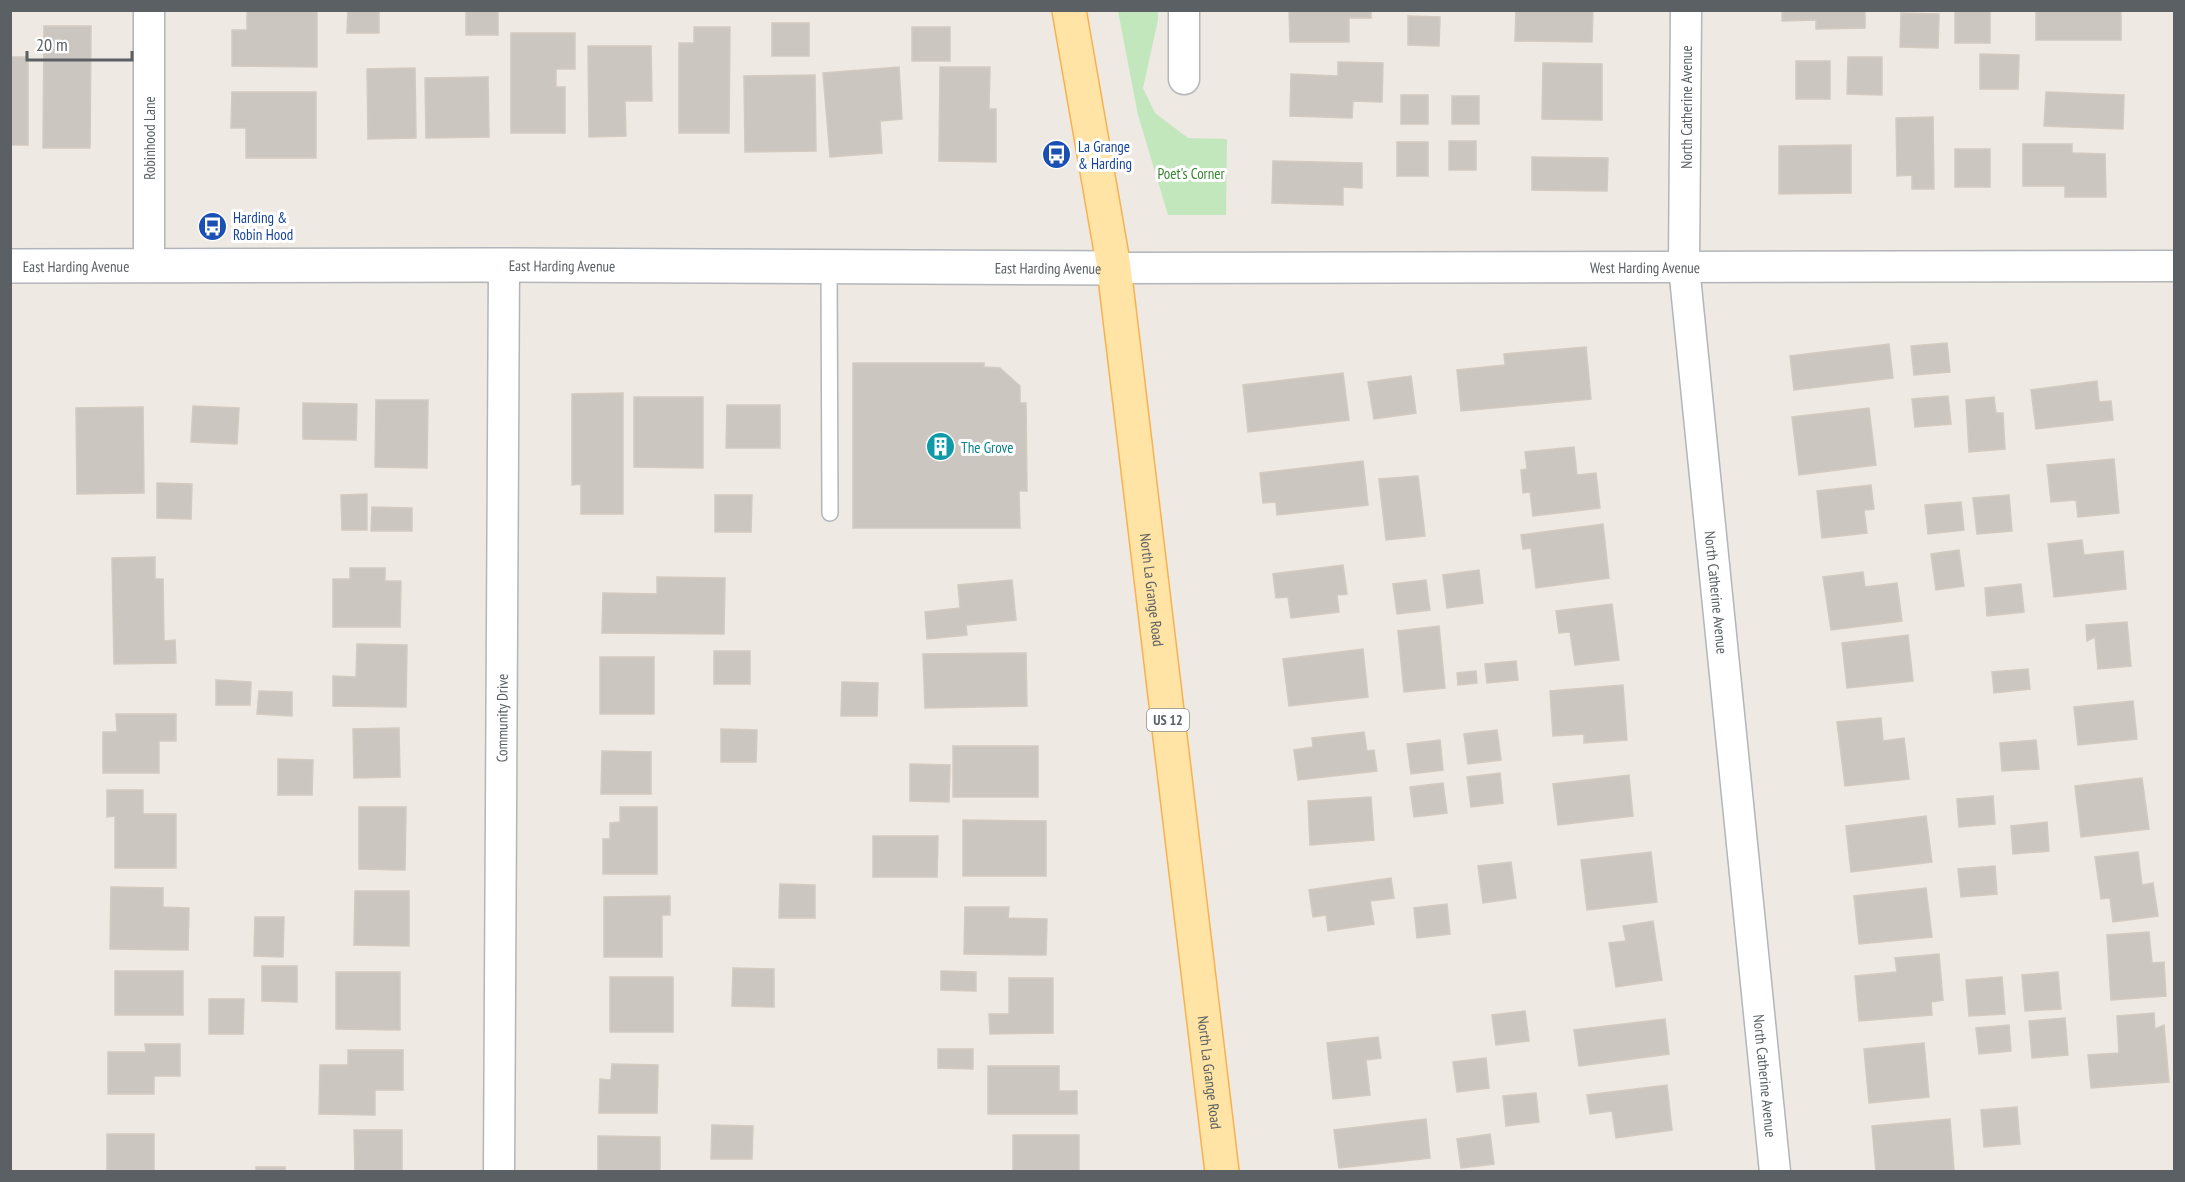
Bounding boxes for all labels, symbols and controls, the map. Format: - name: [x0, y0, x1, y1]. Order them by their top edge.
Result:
- scale bar: [27, 24, 132, 62]
- text: 20 m: [36, 33, 68, 56]
- street label: North Catherine Avenue: [1677, 45, 1696, 169]
- street label: Robinhood Lane: [140, 96, 159, 180]
- place label: La Grange & Harding: [1078, 137, 1132, 173]
- bus stop icon: La Grange & Harding: [1041, 139, 1073, 171]
- park label: Poet's Corner: [1157, 164, 1226, 183]
- place label: Harding & Robin Hood: [233, 208, 293, 244]
- bus stop icon: Harding & Robin Hood: [196, 210, 228, 242]
- street label: East Harding Avenue: [23, 256, 129, 275]
- street label: East Harding Avenue: [509, 256, 615, 275]
- street label: West Harding Avenue: [1590, 257, 1700, 277]
- street label: East Harding Avenue: [995, 258, 1101, 277]
- building icon: The Grove: [924, 431, 956, 463]
- place label: The Grove: [961, 438, 1014, 457]
- street label: North Catherine Avenue: [1701, 530, 1732, 655]
- street label: North La Grange Road: [1136, 532, 1169, 647]
- street label: Community Drive: [492, 674, 511, 762]
- road number: US 12: [1147, 709, 1189, 731]
- street label: North Catherine Avenue: [1750, 1013, 1781, 1138]
- street label: North La Grange Road: [1194, 1015, 1226, 1130]

